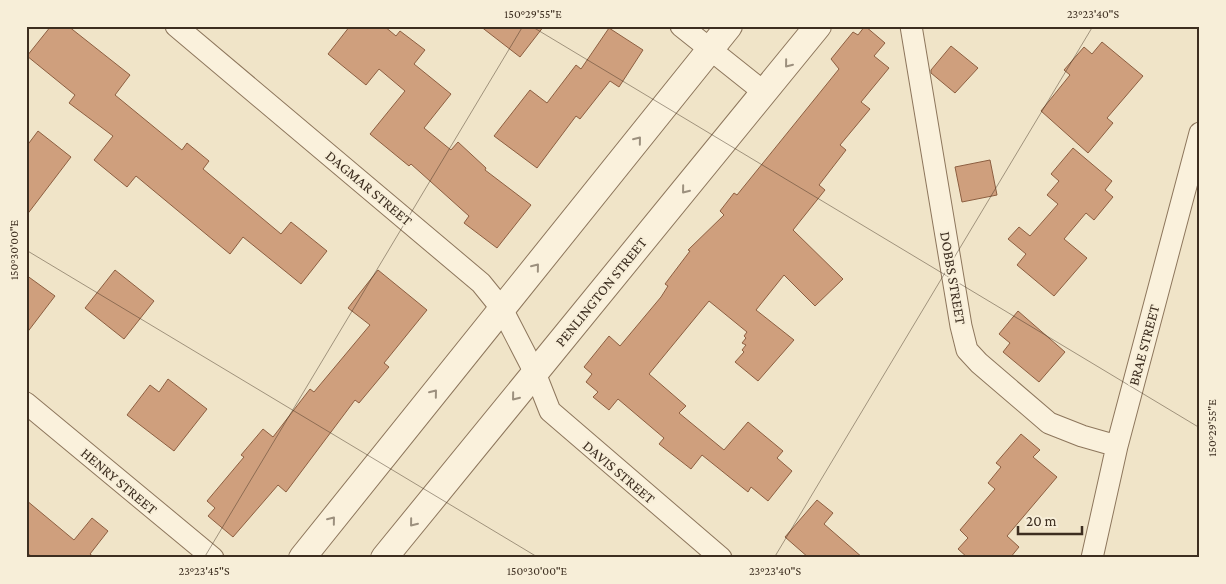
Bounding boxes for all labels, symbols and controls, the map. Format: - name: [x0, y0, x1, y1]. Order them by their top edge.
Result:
- text: 150°29'55"E: [504, 7, 562, 21]
- text: 23°23'40"S: [1067, 7, 1120, 21]
- one-way arrow: [785, 58, 793, 67]
- one-way arrow: [632, 137, 640, 146]
- street label: DAGMAR STREET: [323, 147, 415, 229]
- one-way arrow: [682, 184, 690, 193]
- text: 150°30'00"E: [7, 219, 21, 280]
- street label: DOBBS STREET: [937, 230, 969, 326]
- street label: PENLINGTON STREET: [552, 234, 650, 350]
- one-way arrow: [531, 263, 540, 272]
- street label: BRAE STREET: [1125, 303, 1163, 387]
- one-way arrow: [429, 390, 437, 399]
- one-way arrow: [512, 391, 521, 400]
- text: 150°29'55"E: [1205, 399, 1219, 457]
- street label: DAVIS STREET: [580, 437, 658, 507]
- street label: HENRY STREET: [78, 445, 160, 517]
- scale bar: [1018, 504, 1082, 536]
- text: 20 m: [1026, 513, 1057, 529]
- one-way arrow: [327, 517, 335, 526]
- one-way arrow: [410, 517, 418, 526]
- text: 23°23'45"S: [178, 564, 230, 578]
- text: 150°30'00"E: [507, 564, 568, 578]
- text: 23°23'40"S: [749, 564, 802, 578]

